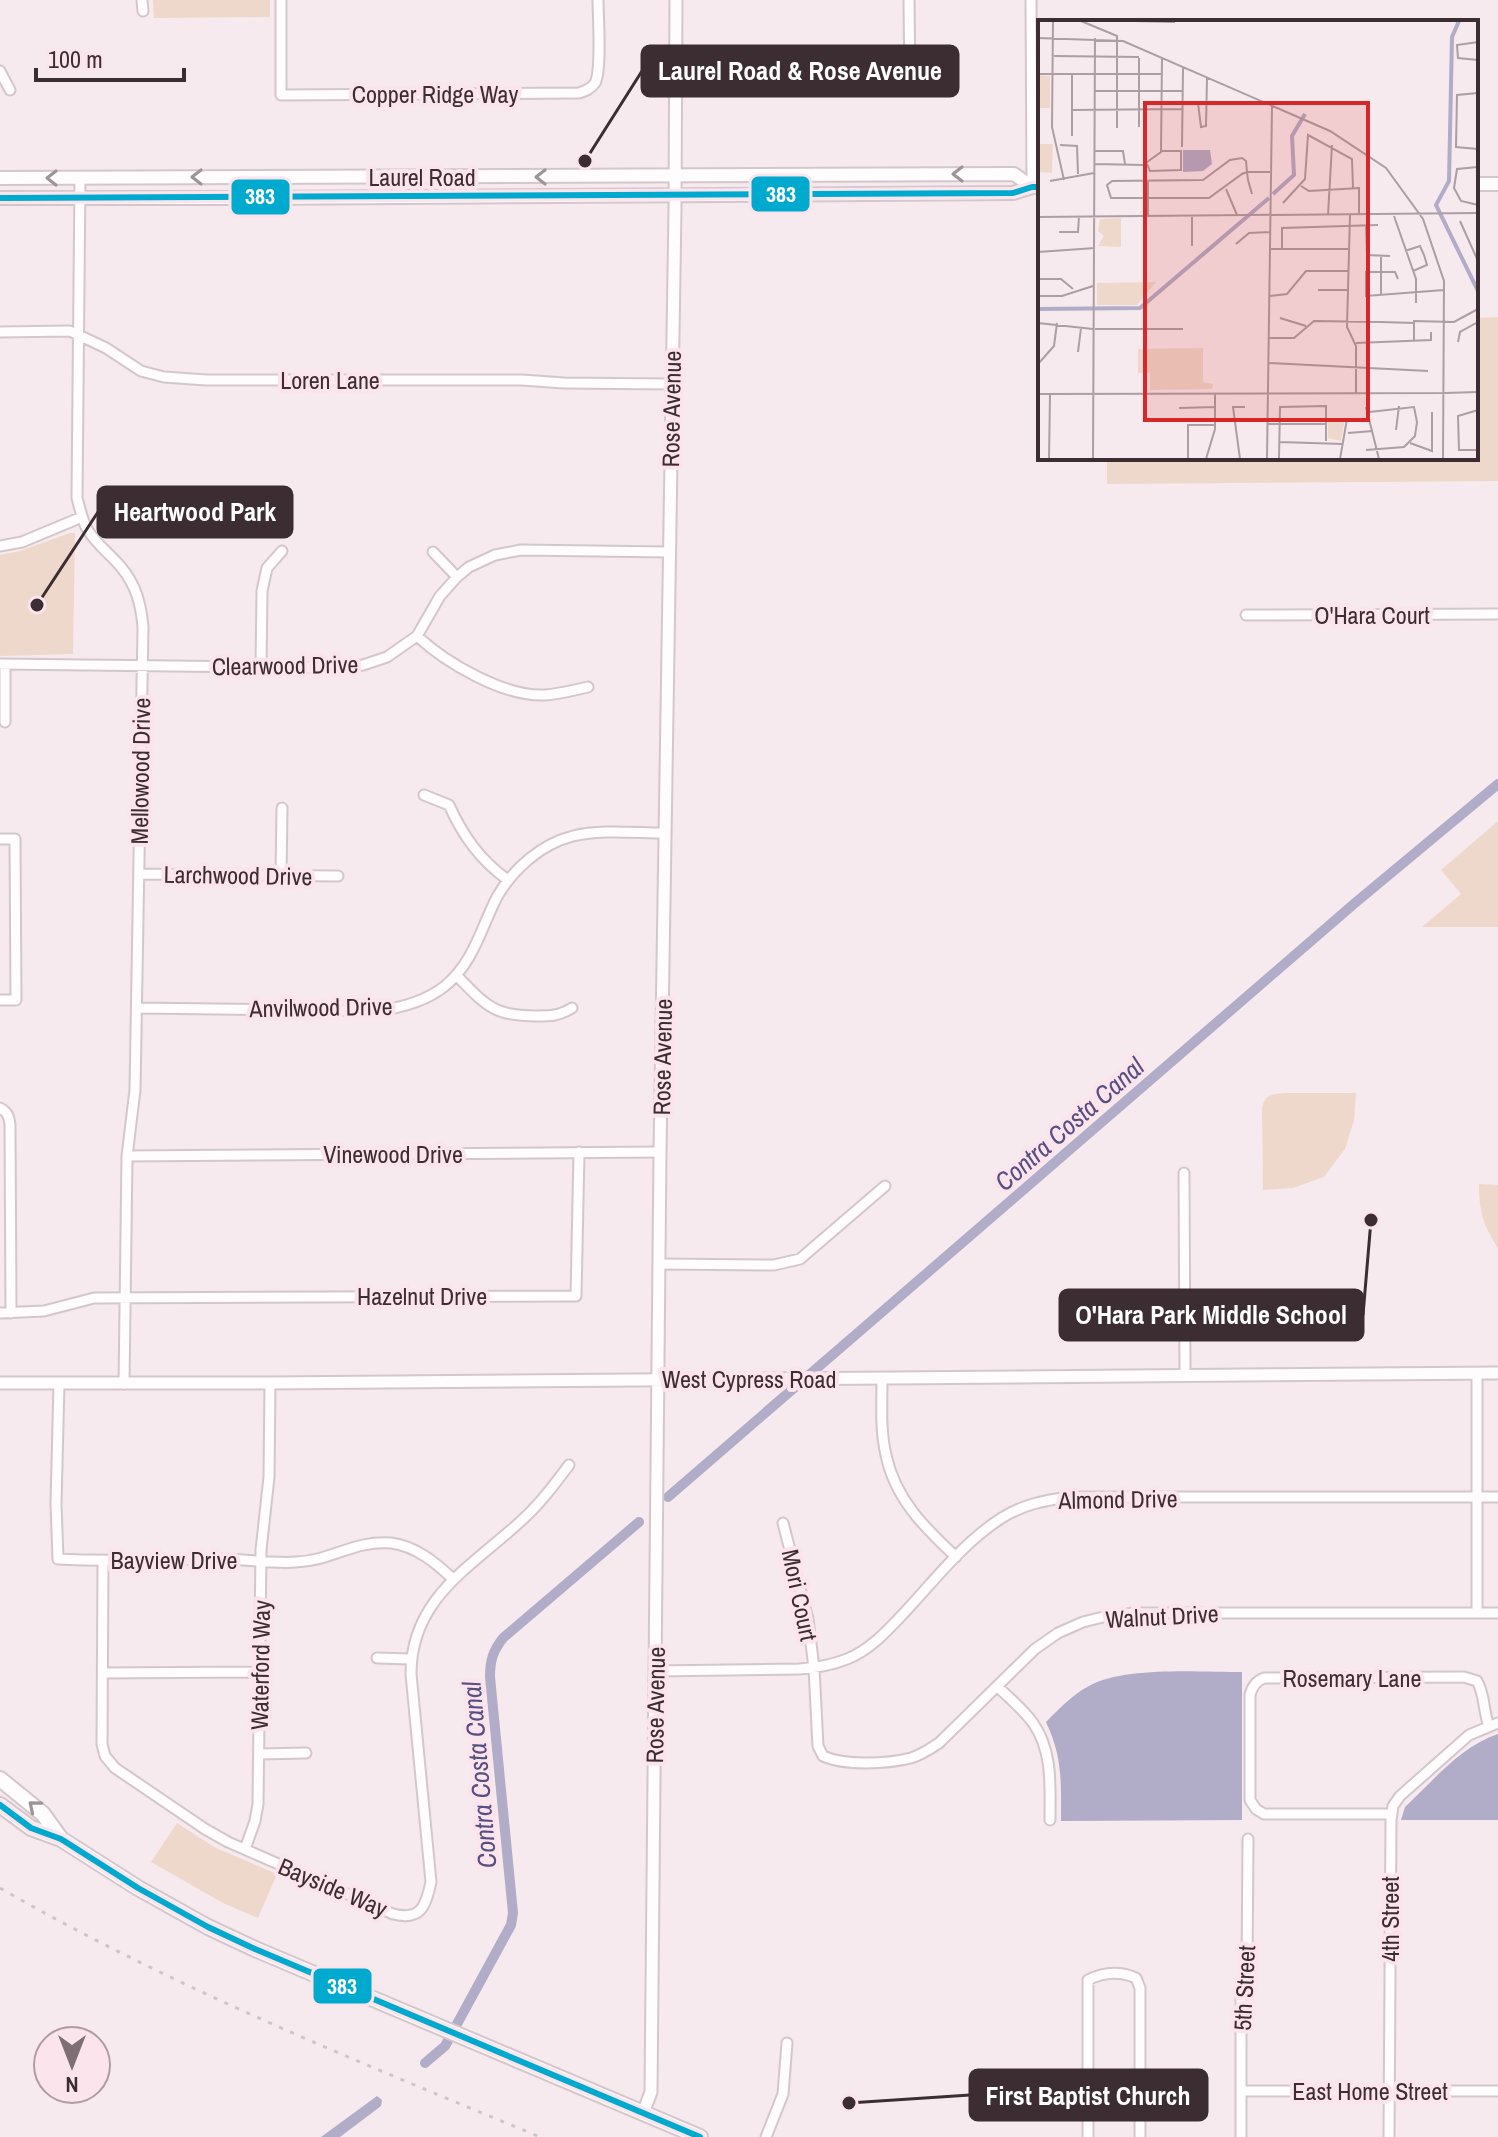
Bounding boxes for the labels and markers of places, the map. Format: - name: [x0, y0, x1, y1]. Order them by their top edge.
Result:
- callout: Laurel Road & Rose Avenue: [642, 46, 958, 96]
- callout: Heartwood Park: [98, 487, 292, 537]
- callout: O'Hara Park Middle School: [1060, 1290, 1363, 1340]
- callout: First Baptist Church: [970, 2070, 1207, 2120]

